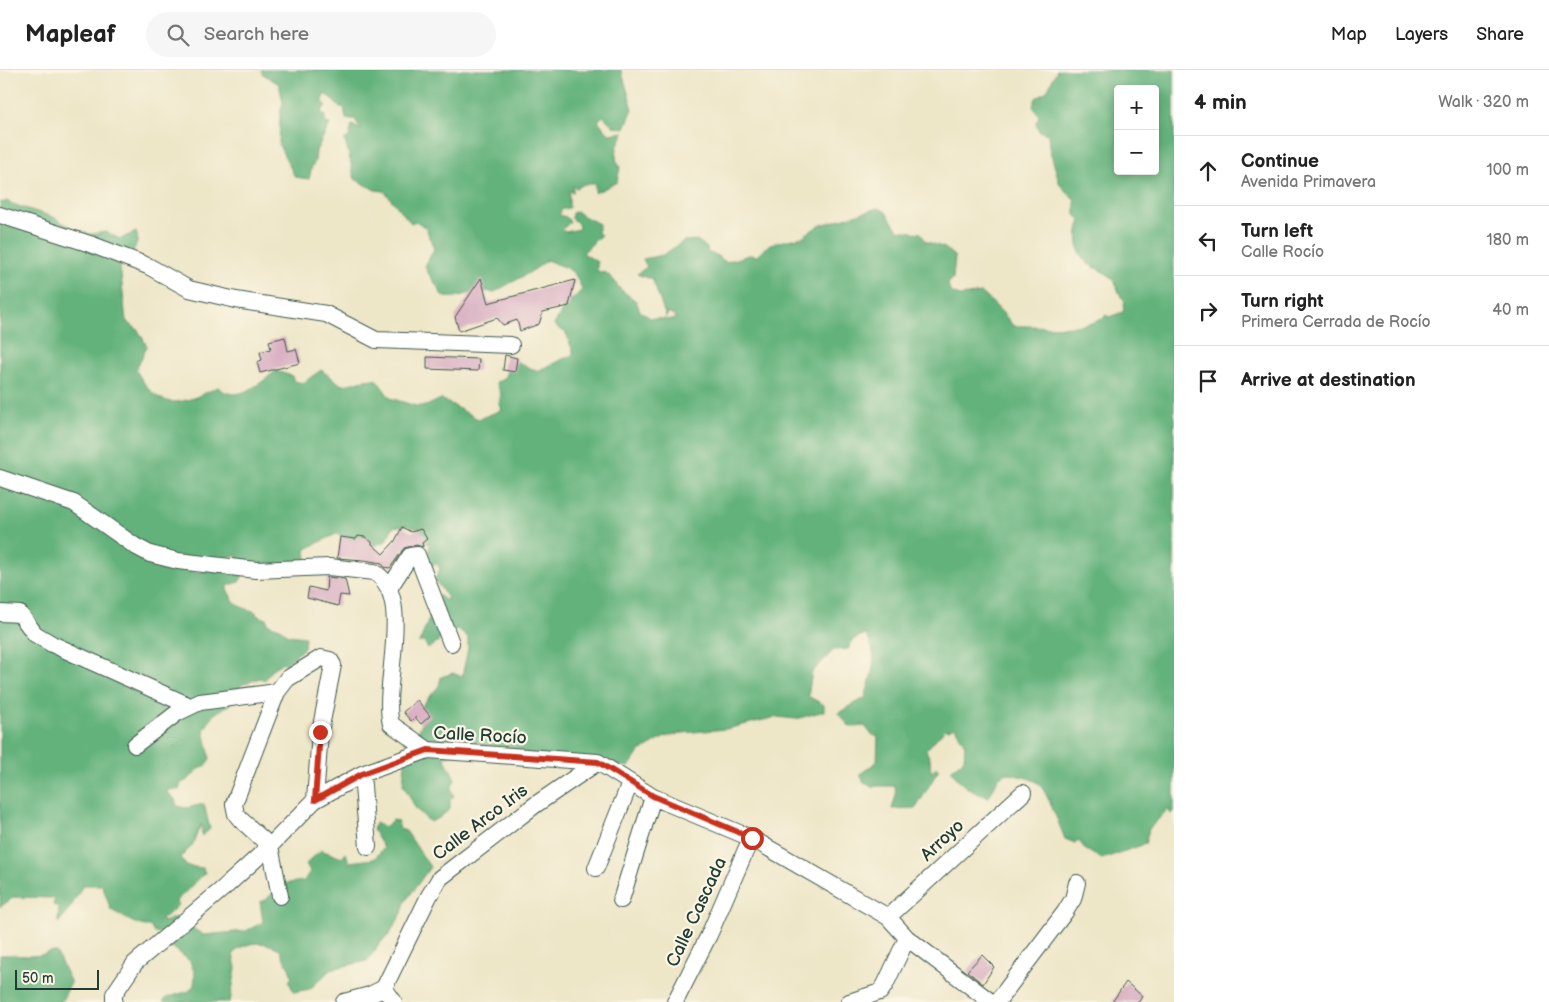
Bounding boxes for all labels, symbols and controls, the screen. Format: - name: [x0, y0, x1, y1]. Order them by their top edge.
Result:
- search box: [146, 12, 496, 57]
- text: Mapleaf: [25, 20, 116, 49]
- icon: search: [164, 21, 192, 49]
- text: Search here: [204, 23, 309, 46]
- text: Map: [1331, 24, 1367, 45]
- text: Layers: [1395, 24, 1448, 45]
- text: Share: [1476, 24, 1524, 45]
- map controls: [1114, 85, 1159, 175]
- button: +: [1114, 85, 1159, 130]
- text: 4 min: [1194, 90, 1247, 115]
- text: Walk · 320 m: [1438, 93, 1529, 112]
- button: −: [1114, 130, 1159, 175]
- text: Continue: [1241, 150, 1319, 173]
- icon: ahead: [1194, 157, 1222, 185]
- text: 100 m: [1486, 161, 1529, 180]
- text: Avenida Primavera: [1241, 173, 1376, 192]
- text: Turn left: [1241, 220, 1313, 243]
- icon: left: [1194, 227, 1222, 255]
- text: 180 m: [1487, 231, 1529, 250]
- text: Calle Rocío: [1241, 243, 1324, 262]
- text: Turn right: [1241, 290, 1324, 313]
- icon: right: [1194, 297, 1222, 325]
- text: 40 m: [1492, 301, 1529, 320]
- text: Primera Cerrada de Rocío: [1241, 313, 1431, 332]
- icon: arrive: [1194, 367, 1222, 395]
- text: Arrive at destination: [1241, 369, 1416, 392]
- route end: [309, 721, 332, 744]
- street label: Calle Rocío: [433, 723, 527, 748]
- street label: Calle Arco Iris: [429, 780, 532, 865]
- street label: Arroyo: [916, 815, 968, 866]
- route start: [741, 827, 764, 850]
- street label: Calle Cascada: [662, 854, 731, 970]
- scale bar: [15, 967, 99, 990]
- text: 50 m: [22, 970, 54, 987]

